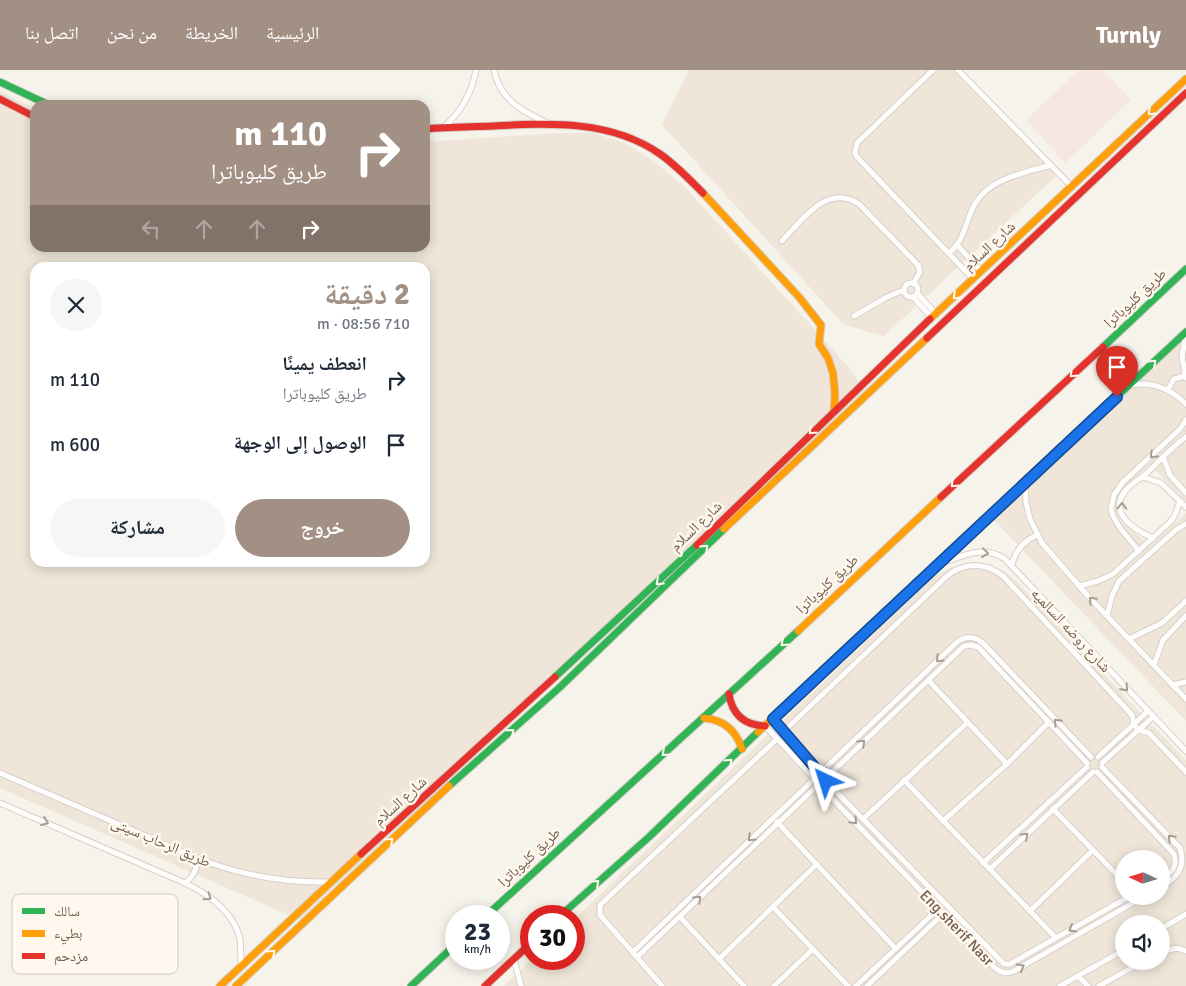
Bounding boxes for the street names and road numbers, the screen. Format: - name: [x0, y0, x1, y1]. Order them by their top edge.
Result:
- street label: شارع السلام: [959, 217, 1020, 275]
- street label: طريق كليوباترا: [1100, 264, 1171, 332]
- street label: شارع السلام: [666, 497, 726, 556]
- street label: طريق كليوباترا: [792, 550, 863, 618]
- street label: شارع روضه السالميه: [1027, 584, 1115, 677]
- street label: شارع السلام: [370, 772, 431, 830]
- street label: طريق الرحاب سيتى: [108, 813, 213, 872]
- street label: طريق كليوباترا: [494, 823, 565, 891]
- street label: Eng.sherif Nasr: [916, 886, 998, 970]

